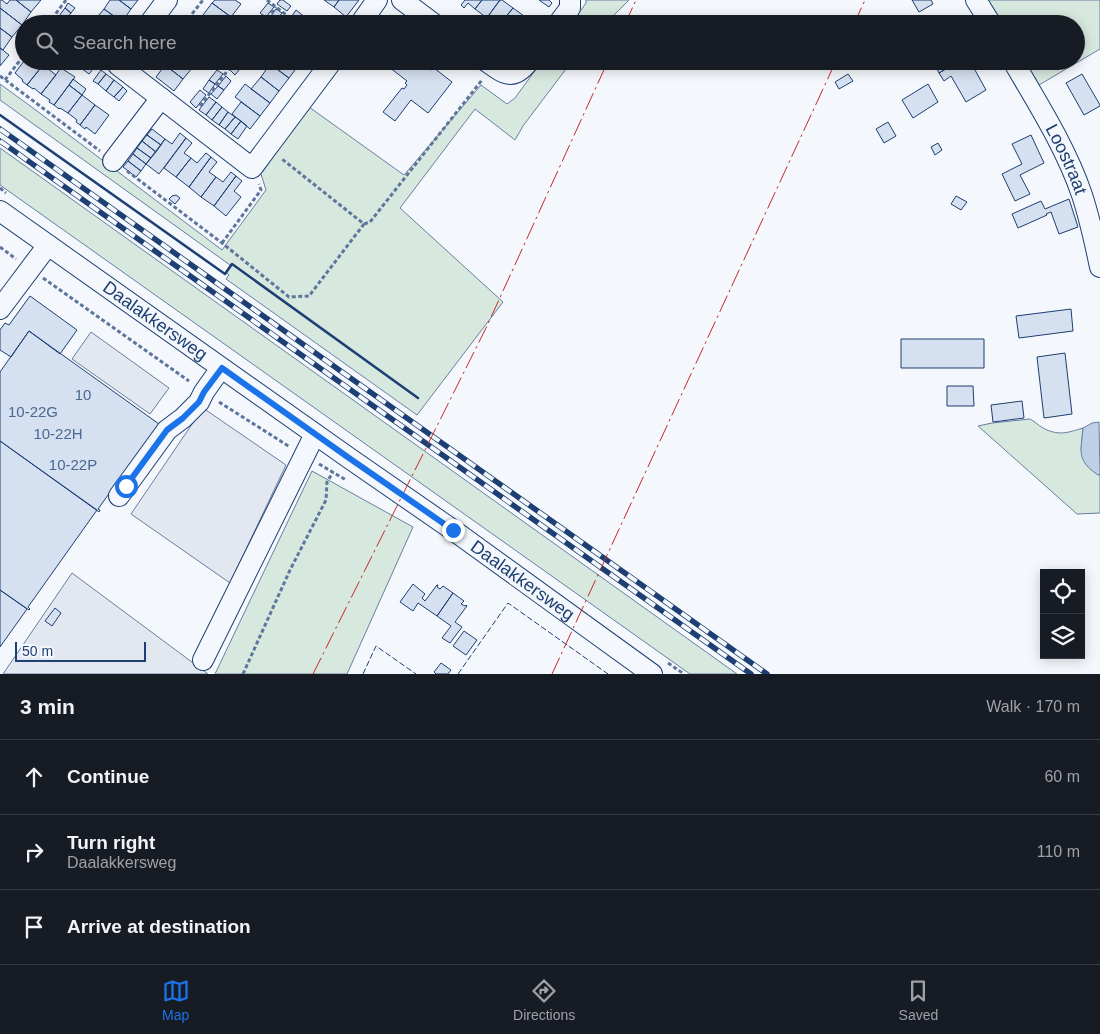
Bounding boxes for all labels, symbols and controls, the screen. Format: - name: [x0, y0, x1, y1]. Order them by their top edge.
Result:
- search box: [15, 15, 1085, 70]
- icon: search: [33, 29, 61, 57]
- text: Search here: [73, 32, 177, 53]
- street label: Loostraat: [1042, 121, 1091, 197]
- street label: Daalakkersweg: [99, 277, 211, 364]
- house number: 10: [75, 386, 91, 403]
- house number: 10-22G: [8, 403, 58, 420]
- house number: 10-22H: [33, 425, 83, 442]
- house number: 10-22P: [49, 456, 97, 473]
- route start: [115, 475, 138, 498]
- route end: [442, 519, 465, 542]
- street label: Daalakkersweg: [467, 536, 578, 625]
- map controls: [1040, 569, 1085, 659]
- button: locate: [1040, 569, 1085, 614]
- button: layers: [1040, 614, 1085, 659]
- scale bar: [15, 639, 146, 662]
- text: 50 m: [22, 643, 53, 659]
- text: 3 min: [20, 695, 75, 718]
- text: Walk · 170 m: [986, 698, 1080, 715]
- icon: ahead: [20, 763, 48, 791]
- text: Continue: [67, 766, 149, 787]
- text: 60 m: [1044, 768, 1080, 785]
- text: Turn right: [67, 832, 155, 853]
- icon: right: [20, 838, 48, 866]
- text: 110 m: [1037, 843, 1080, 860]
- text: Daalakkersweg: [67, 854, 176, 871]
- icon: arrive: [20, 913, 48, 941]
- text: Arrive at destination: [67, 916, 251, 937]
- tab: Map: [162, 977, 190, 1023]
- tab: Directions: [513, 977, 575, 1023]
- tab: Saved: [899, 977, 938, 1023]

